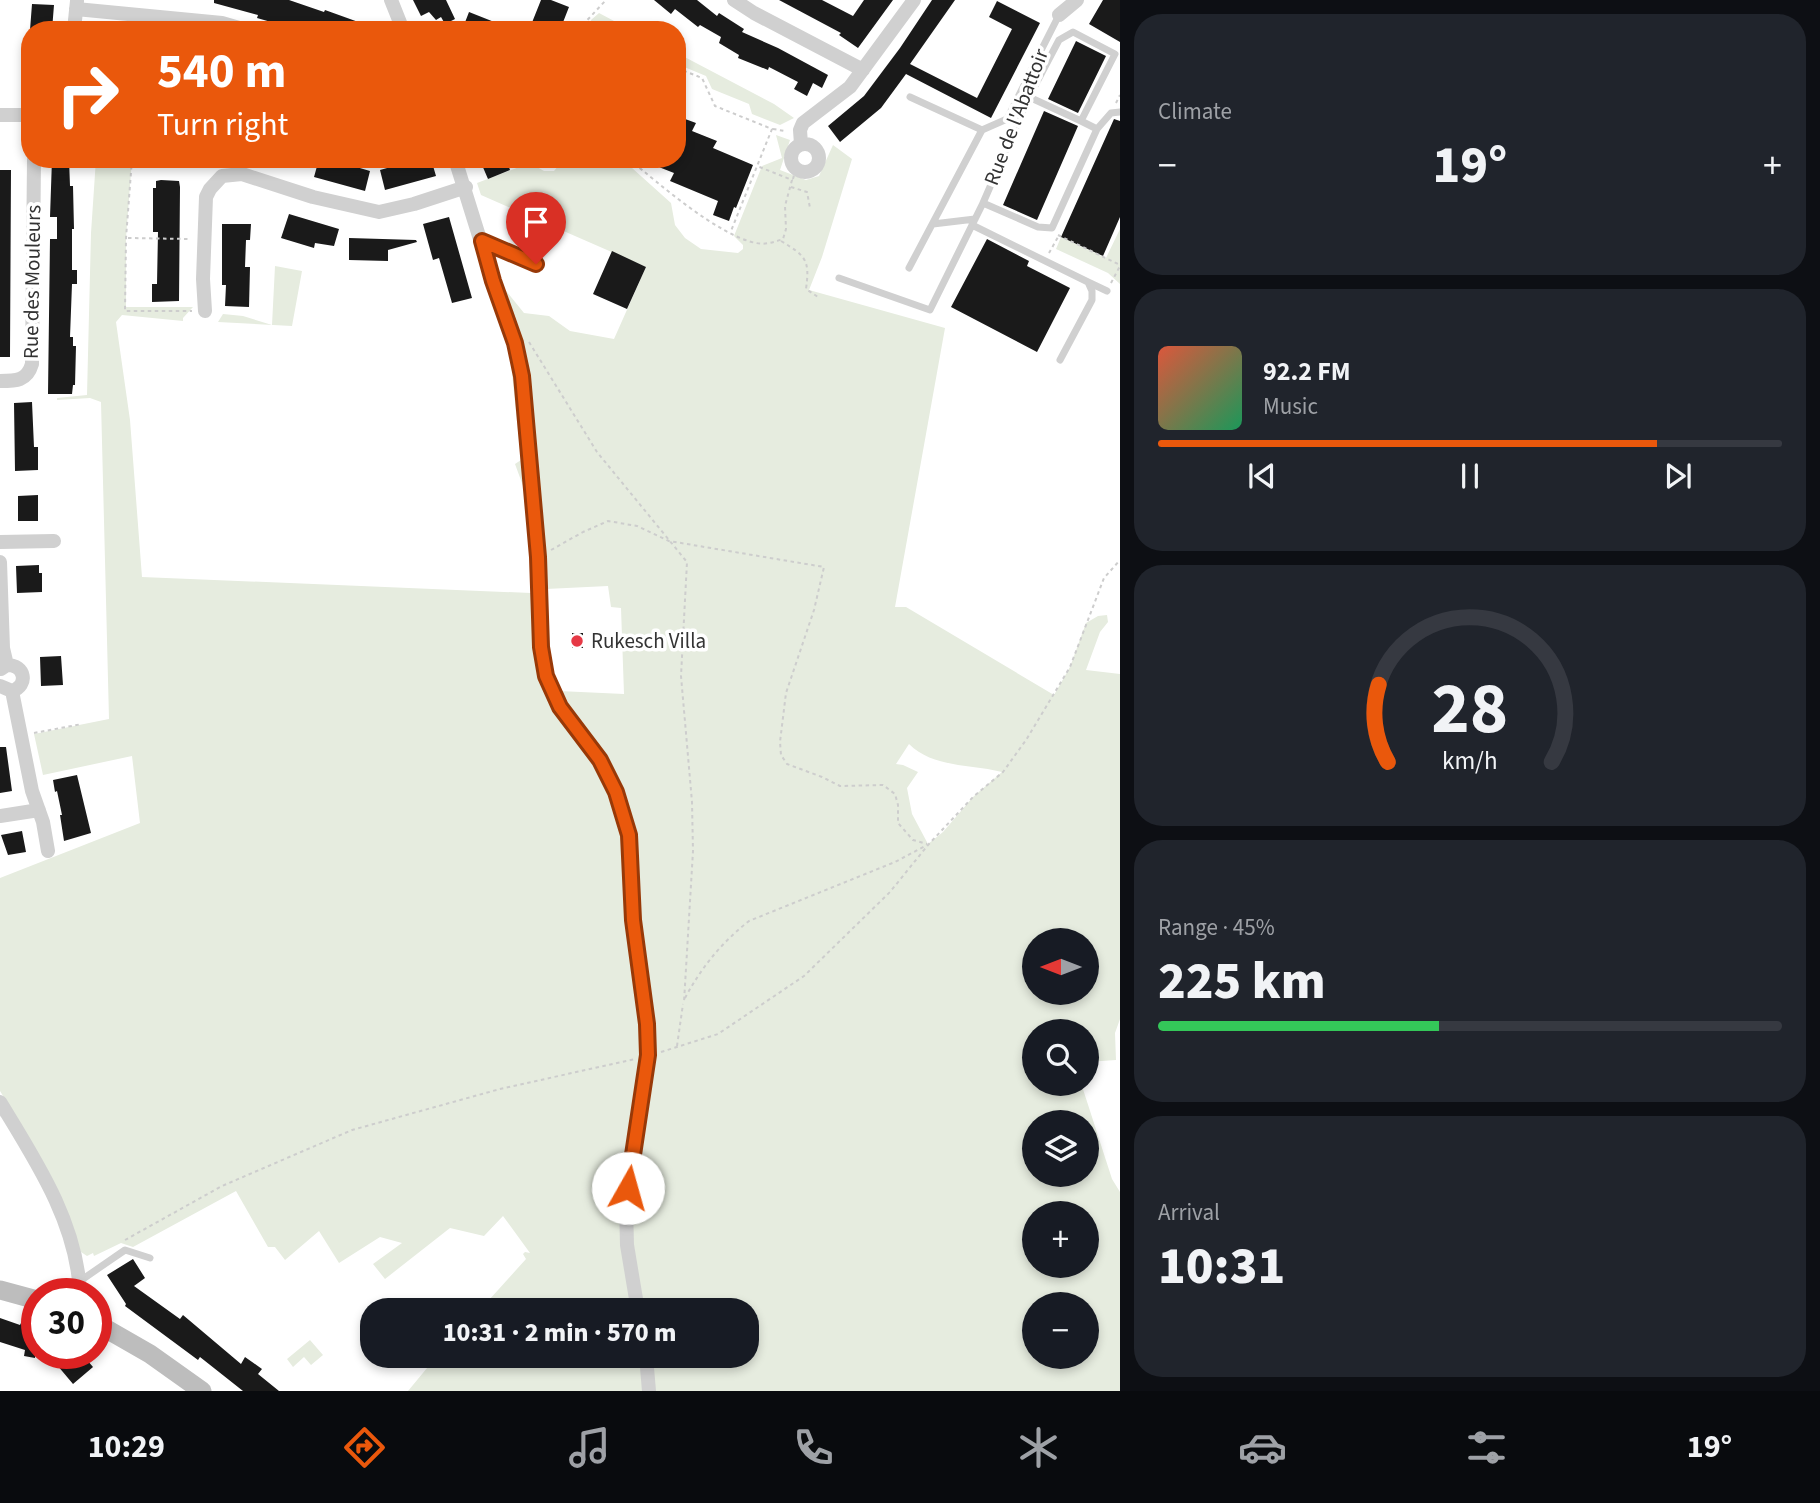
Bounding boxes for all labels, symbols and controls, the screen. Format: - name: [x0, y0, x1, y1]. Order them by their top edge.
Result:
- text: 540 m: [157, 37, 286, 107]
- street label: Rue de l'Abattoir: [976, 44, 1056, 190]
- icon: right: [42, 49, 133, 140]
- text: Climate: [1158, 95, 1232, 128]
- text: Turn right: [157, 102, 288, 148]
- text: 19°: [1433, 129, 1507, 203]
- text: −: [1158, 139, 1177, 193]
- text: +: [1763, 139, 1782, 193]
- pin: [506, 192, 566, 264]
- icon: arrive: [517, 203, 555, 241]
- street label: Rue des Mouleurs: [16, 204, 48, 359]
- text: 92.2 FM: [1263, 353, 1351, 390]
- text: Music: [1263, 390, 1318, 423]
- icon: previous: [1243, 457, 1281, 495]
- icon: pause: [1451, 457, 1489, 495]
- icon: next: [1659, 457, 1697, 495]
- place label: Rukesch Villa: [591, 626, 706, 656]
- marker: Rukesch Villa: [569, 633, 585, 649]
- text: 28: [1432, 657, 1508, 761]
- text: km/h: [1442, 742, 1498, 778]
- text: Range · 45%: [1158, 911, 1275, 944]
- north arrow: [1022, 928, 1099, 1004]
- map controls: [1022, 928, 1099, 1369]
- text: 225 km: [1158, 945, 1326, 1019]
- button: search: [1022, 1019, 1099, 1096]
- button: layers: [1022, 1110, 1099, 1187]
- position arrow: [591, 1151, 665, 1225]
- text: Arrival: [1158, 1196, 1220, 1229]
- button: +: [1022, 1201, 1099, 1278]
- text: 10:31: [1158, 1230, 1285, 1304]
- speed limit sign: 30: [21, 1278, 112, 1369]
- button: −: [1022, 1292, 1099, 1369]
- text: 10:31 · 2 min · 570 m: [443, 1314, 676, 1351]
- icon: directions: [340, 1423, 389, 1472]
- icon: music: [565, 1423, 614, 1472]
- icon: phone: [789, 1423, 838, 1472]
- icon: climate: [1014, 1423, 1063, 1472]
- icon: car: [1238, 1423, 1287, 1472]
- icon: filters: [1462, 1423, 1511, 1472]
- text: 10:29: [88, 1424, 165, 1470]
- text: 19°: [1687, 1424, 1732, 1470]

